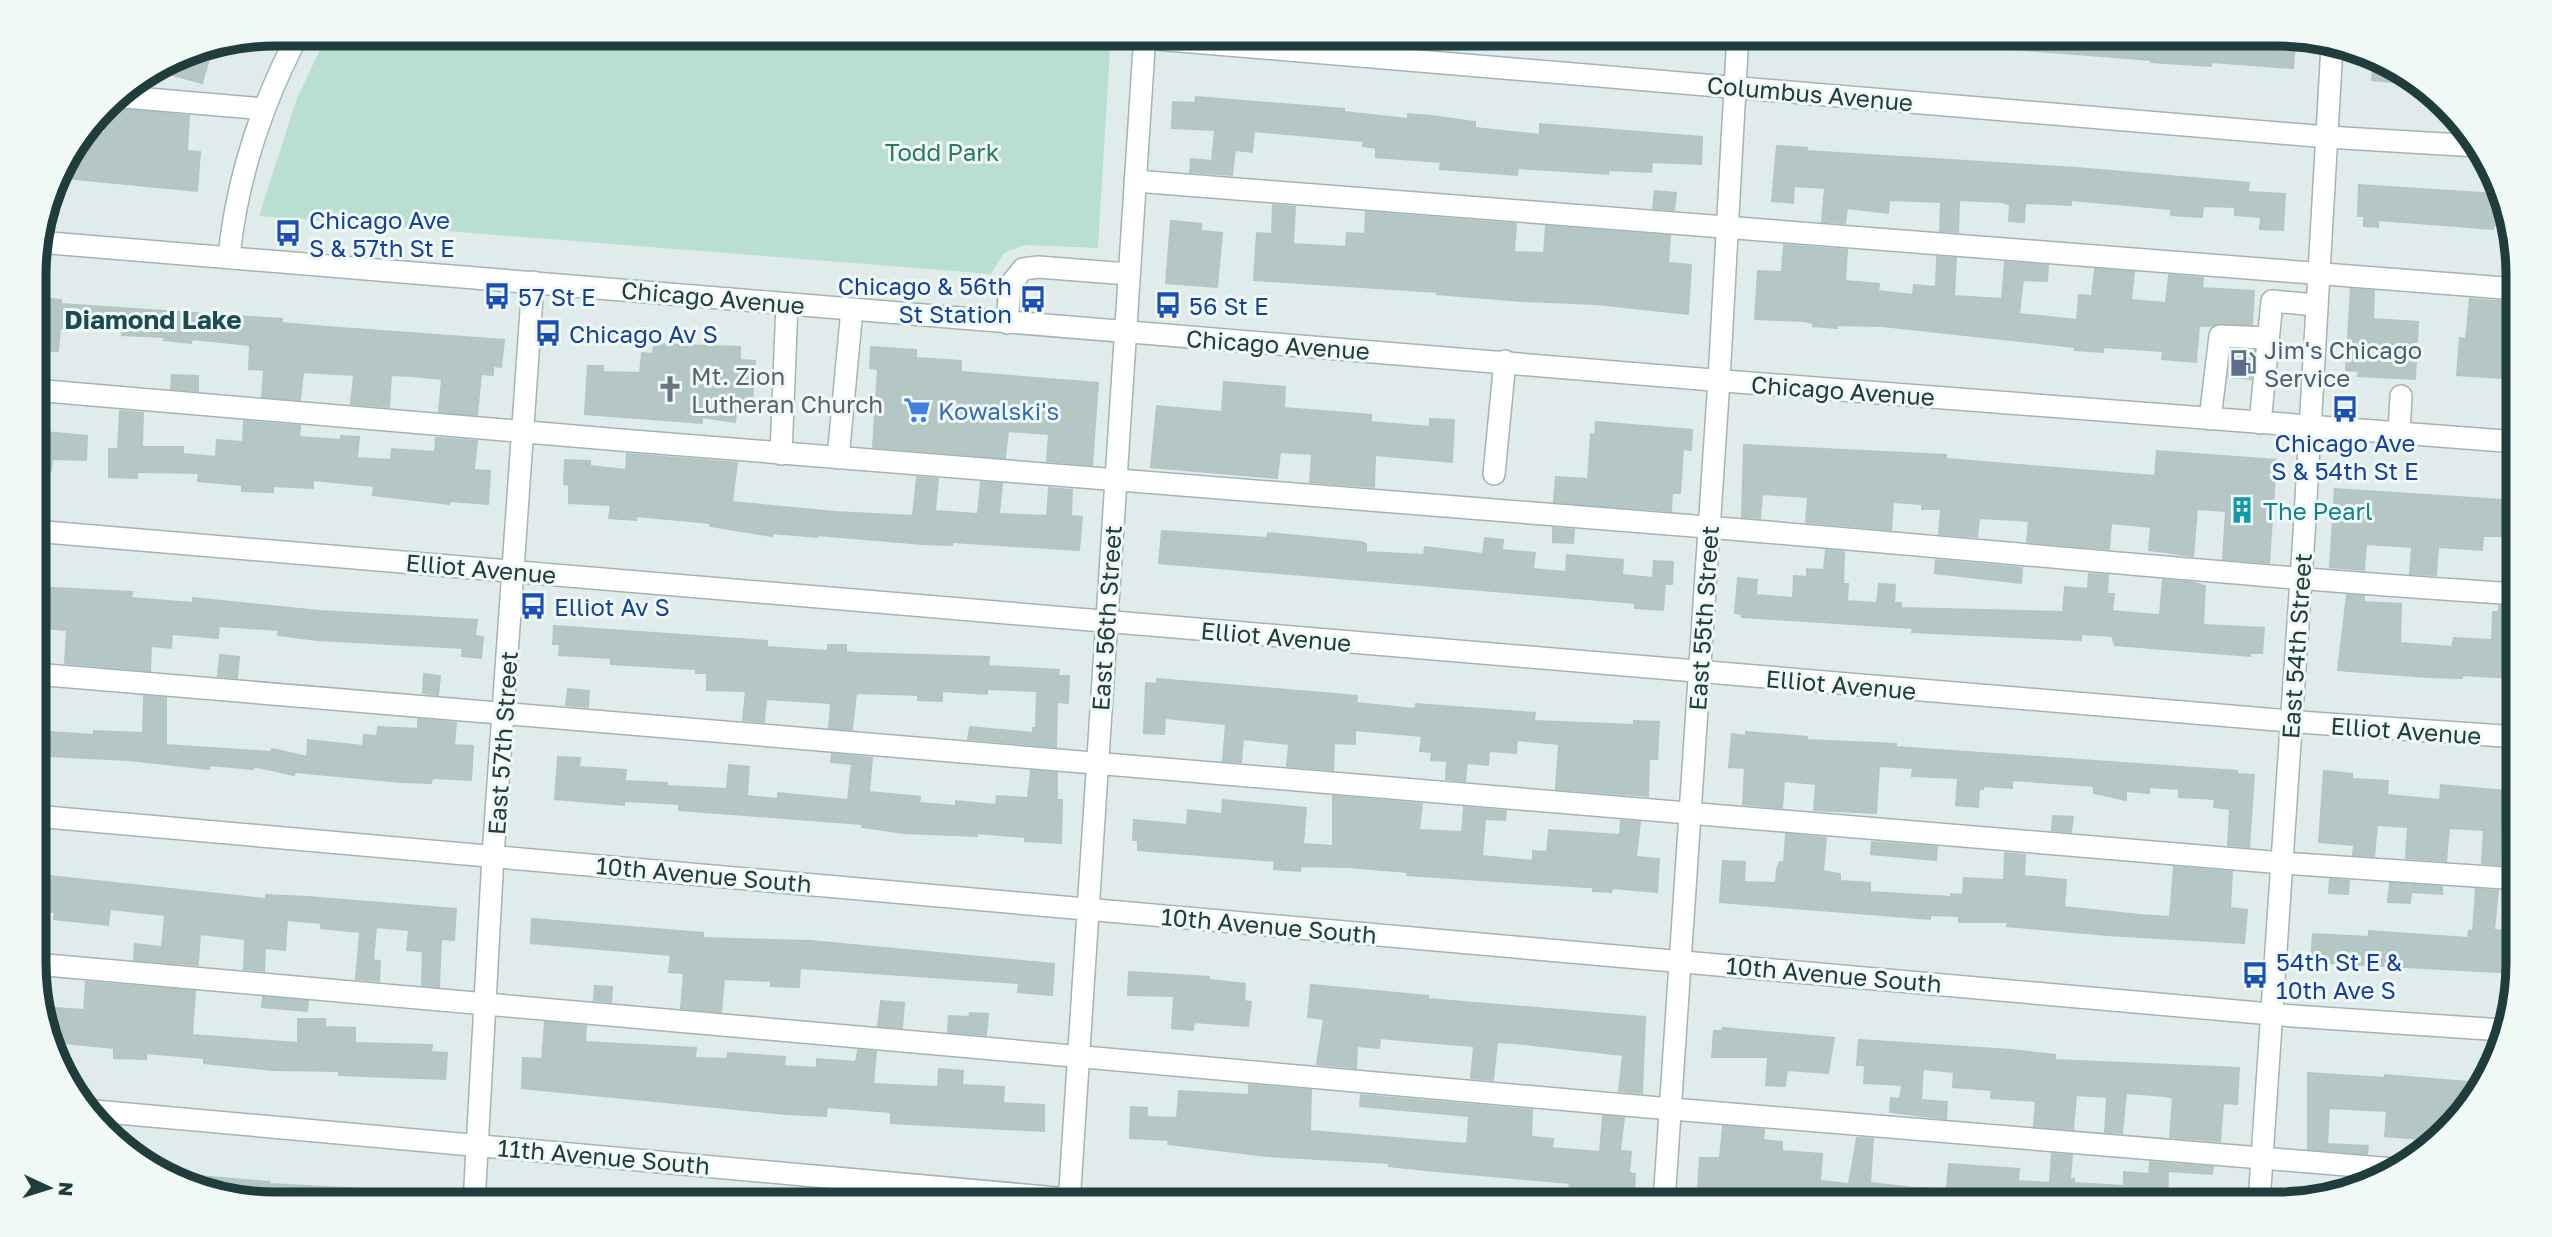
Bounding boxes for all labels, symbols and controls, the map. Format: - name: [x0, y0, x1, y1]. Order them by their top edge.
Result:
- street label: Columbus Avenue: [1706, 70, 1914, 116]
- park label: Todd Park: [885, 137, 999, 166]
- place label: Chicago Ave S & 57th St E: [309, 205, 455, 262]
- bus stop icon: Chicago Ave S & 57th St E: [273, 218, 303, 248]
- place label: Chicago & 56th St Station: [838, 271, 1012, 328]
- street label: Chicago Avenue: [620, 275, 806, 319]
- bus stop icon: 57 St E: [482, 281, 512, 311]
- place label: 57 St E: [518, 282, 596, 311]
- bus stop icon: Chicago & 56th St Station: [1018, 284, 1048, 314]
- bus stop icon: 56 St E: [1153, 290, 1183, 320]
- place label: 56 St E: [1189, 291, 1269, 320]
- district label: Diamond Lake: [64, 304, 242, 335]
- bus stop icon: Chicago Av S: [533, 318, 563, 348]
- place label: Chicago Av S: [569, 319, 718, 348]
- street label: Chicago Avenue: [1185, 323, 1371, 365]
- place label: Jim's Chicago Service: [2264, 335, 2422, 392]
- fuel station icon: Jim's Chicago Service: [2228, 348, 2258, 378]
- place label: Mt. Zion Lutheran Church: [691, 361, 883, 418]
- street label: Chicago Avenue: [1750, 369, 1936, 411]
- church icon: Mt. Zion Lutheran Church: [655, 374, 685, 404]
- bus stop icon: Chicago Ave S & 54th St E: [2330, 394, 2360, 424]
- supermarket icon: Kowalski's: [902, 395, 932, 425]
- place label: Kowalski's: [938, 396, 1059, 425]
- place label: Chicago Ave S & 54th St E: [2271, 428, 2419, 485]
- building icon: The Pearl: [2227, 495, 2257, 525]
- place label: The Pearl: [2263, 496, 2373, 525]
- street label: East 56th Street: [1085, 524, 1127, 712]
- street label: East 55th Street: [1682, 524, 1724, 712]
- street label: Elliot Avenue: [404, 547, 558, 589]
- street label: East 54th Street: [2275, 552, 2317, 740]
- bus stop icon: Elliot Av S: [518, 591, 548, 621]
- place label: Elliot Av S: [554, 592, 670, 621]
- street label: Elliot Avenue: [1199, 615, 1353, 657]
- street label: East 57th Street: [481, 650, 523, 836]
- street label: Elliot Avenue: [1764, 663, 1918, 705]
- street label: Elliot Avenue: [2330, 710, 2482, 750]
- street label: 10th Avenue South: [595, 850, 813, 898]
- street label: 10th Avenue South: [1160, 901, 1378, 949]
- place label: 54th St E & 10th Ave S: [2276, 947, 2402, 1004]
- street label: 10th Avenue South: [1725, 950, 1943, 998]
- bus stop icon: 54th St E & 10th Ave S: [2240, 960, 2270, 990]
- street label: 11th Avenue South: [497, 1132, 711, 1180]
- north arrow: [14, 1153, 84, 1223]
- text: N: [54, 1181, 78, 1197]

